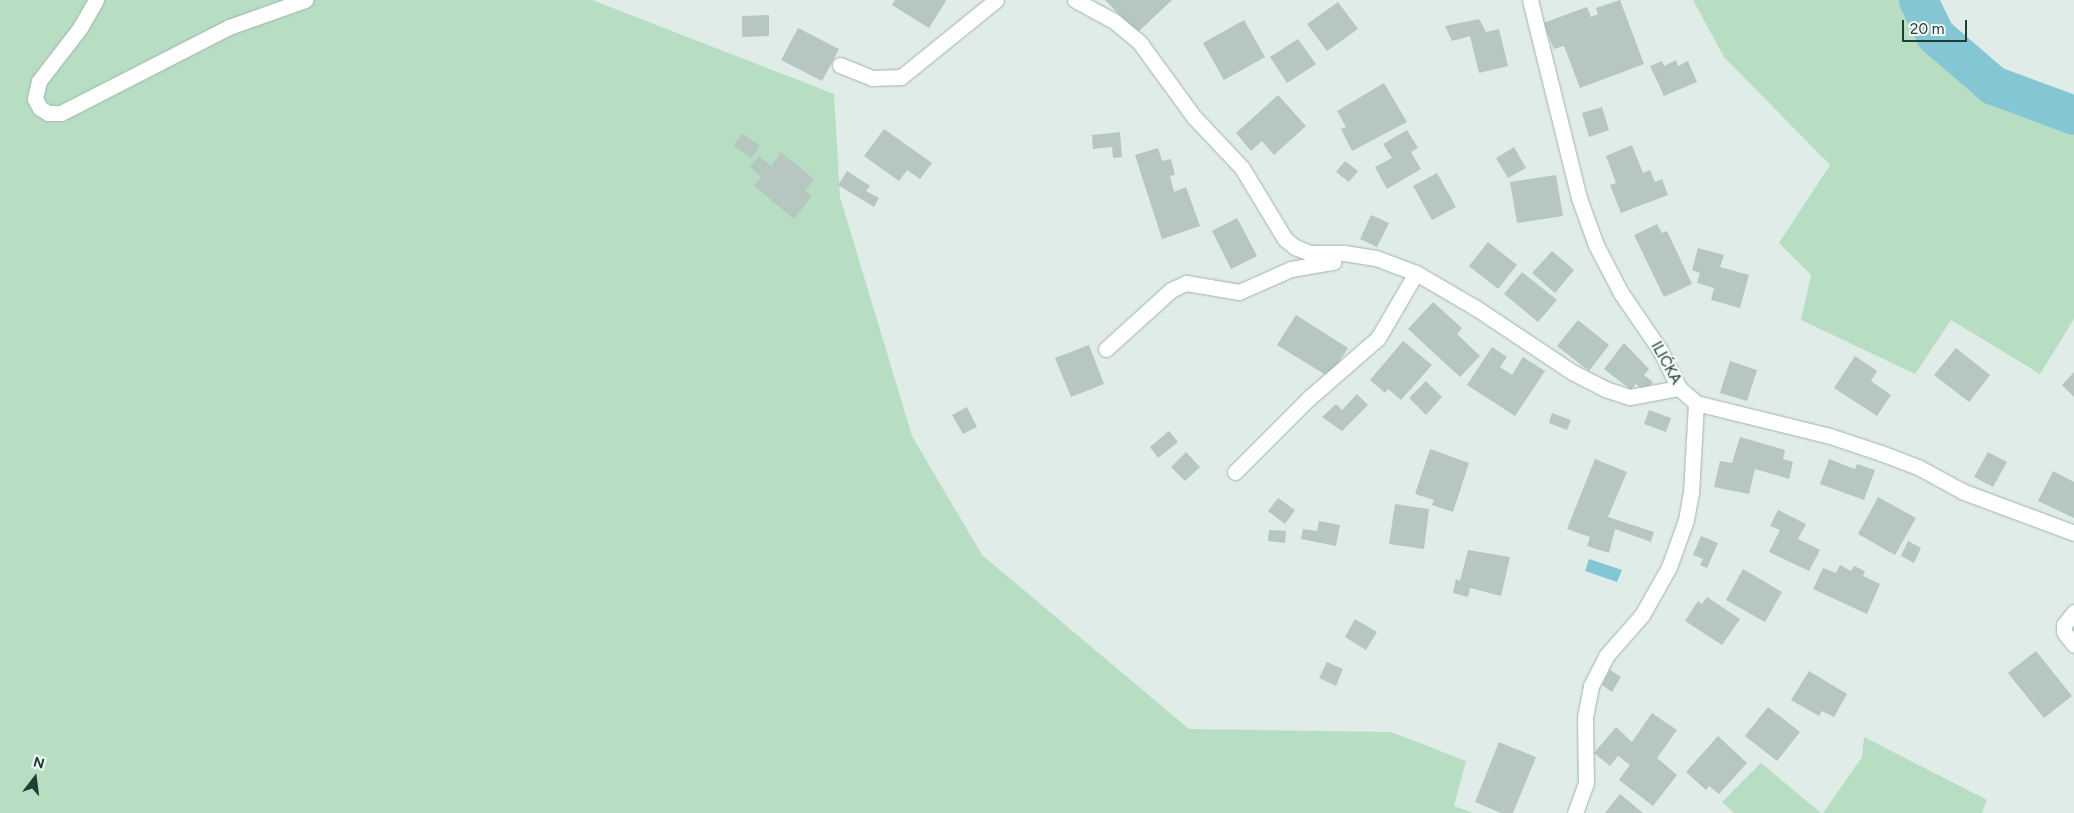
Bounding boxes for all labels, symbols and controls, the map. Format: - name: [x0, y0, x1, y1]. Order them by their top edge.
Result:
- scale bar: [1904, 10, 1969, 42]
- text: 20 m: [1910, 20, 1944, 38]
- street label: ILIĆKA: [1647, 338, 1685, 388]
- north arrow: [10, 753, 60, 803]
- text: N: [32, 753, 46, 773]

